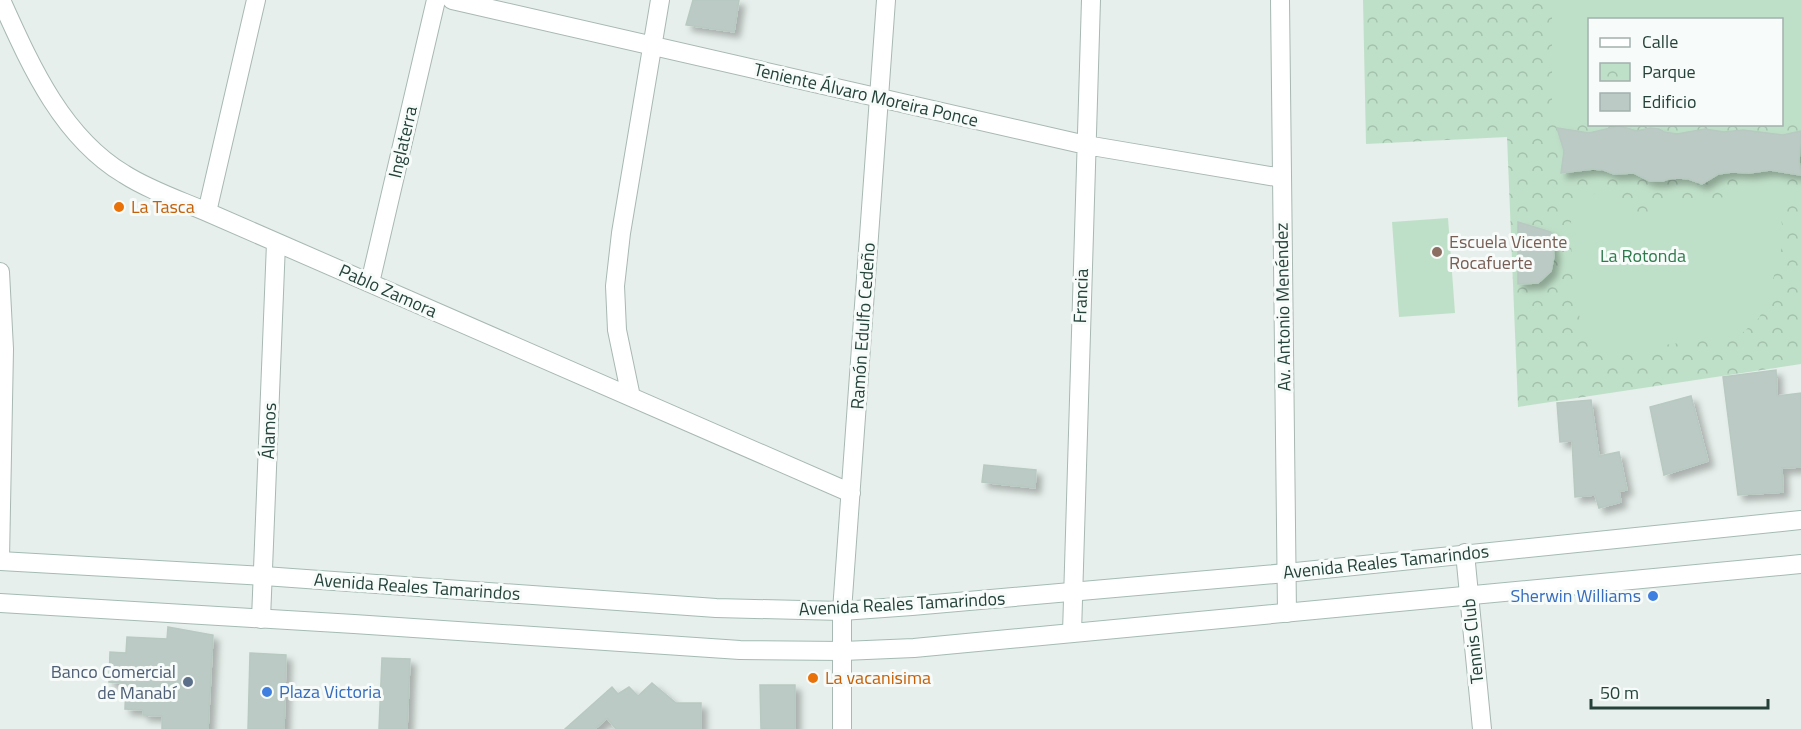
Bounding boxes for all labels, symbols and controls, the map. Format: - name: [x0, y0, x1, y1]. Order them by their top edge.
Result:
- legend: [1588, 18, 1783, 126]
- text: Calle: [1642, 28, 1678, 55]
- street label: Teniente Álvaro Moreira Ponce: [751, 55, 981, 134]
- text: Parque: [1642, 58, 1696, 85]
- text: Edificio: [1642, 88, 1696, 115]
- street label: Inglaterra: [381, 103, 424, 181]
- place label: La Tasca: [131, 193, 195, 220]
- marker: La Tasca: [112, 200, 126, 214]
- street label: Av. Antonio Menéndez: [1268, 222, 1297, 392]
- place label: Escuela Vicente Rocafuerte: [1449, 228, 1567, 276]
- street label: Ramón Edulfo Cedeño: [843, 242, 882, 410]
- park label: La Rotonda: [1600, 242, 1686, 269]
- marker: Escuela Vicente Rocafuerte: [1430, 245, 1444, 259]
- street label: Pablo Zamora: [335, 257, 442, 324]
- street label: Francia: [1066, 268, 1095, 324]
- street label: Álamos: [254, 402, 283, 460]
- street label: Avenida Reales Tamarindos: [1282, 537, 1490, 586]
- street label: Avenida Reales Tamarindos: [313, 566, 521, 607]
- place label: Sherwin Williams: [1510, 582, 1641, 609]
- street label: Avenida Reales Tamarindos: [798, 585, 1006, 622]
- marker: Sherwin Williams: [1646, 589, 1660, 603]
- street label: Tennis Club: [1455, 597, 1490, 685]
- place label: Banco Comercial de Manabí: [51, 658, 178, 706]
- place label: La vacanisima: [825, 664, 931, 691]
- marker: La vacanisima: [806, 671, 820, 685]
- scale bar: [1591, 672, 1768, 710]
- marker: Banco Comercial de Manabí: [181, 675, 195, 689]
- place label: Plaza Victoria: [279, 678, 381, 705]
- text: 50 m: [1600, 679, 1639, 706]
- marker: Plaza Victoria: [260, 685, 274, 699]

